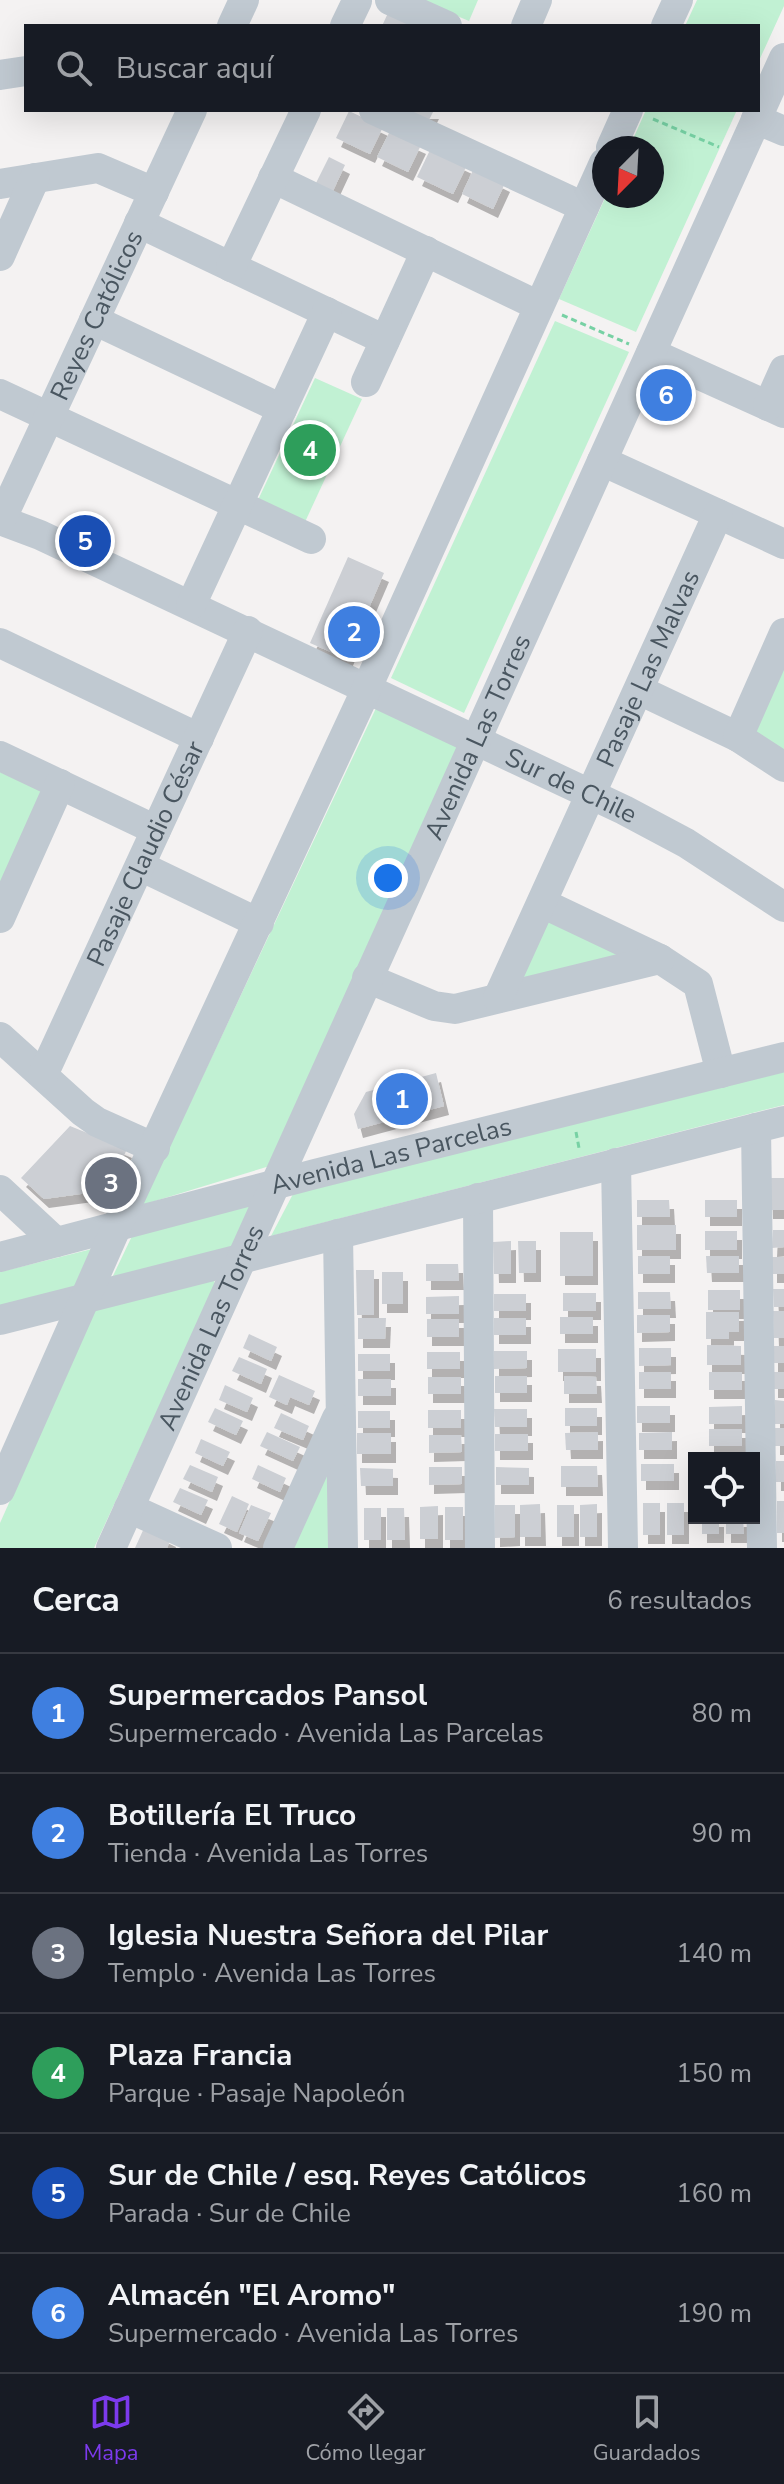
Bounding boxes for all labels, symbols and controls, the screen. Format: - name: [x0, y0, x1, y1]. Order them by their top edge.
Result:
- search box: [24, 24, 760, 112]
- icon: search: [52, 46, 96, 90]
- text: Buscar aquí: [116, 48, 273, 89]
- north arrow: [592, 136, 664, 208]
- street label: Reyes Católicos: [42, 224, 151, 406]
- pin: 6: [640, 365, 692, 425]
- pin: 4: [284, 420, 336, 480]
- pin: 5: [59, 511, 111, 571]
- street label: Pasaje Las Malvas: [588, 564, 708, 772]
- pin: 2: [328, 602, 380, 662]
- street label: Avenida Las Torres: [416, 629, 539, 845]
- street label: Pasaje Claudio César: [78, 734, 213, 972]
- street label: Sur de Chile: [500, 739, 644, 831]
- your location: [368, 858, 408, 898]
- pin: 1: [376, 1069, 428, 1129]
- street label: Avenida Las Parcelas: [267, 1108, 515, 1202]
- pin: 3: [85, 1153, 137, 1213]
- street label: Avenida Las Torres: [149, 1219, 272, 1436]
- map controls: [688, 1452, 760, 1524]
- button: locate: [688, 1452, 760, 1524]
- text: Cerca: [32, 1577, 120, 1623]
- text: 6 resultados: [607, 1583, 752, 1618]
- text: Supermercados Pansol: [108, 1675, 427, 1716]
- text: 1: [50, 1696, 66, 1731]
- text: 80 m: [692, 1696, 752, 1731]
- text: Supermercado · Avenida Las Parcelas: [108, 1716, 544, 1751]
- text: Botillería El Truco: [108, 1795, 356, 1836]
- text: 2: [50, 1816, 66, 1851]
- text: 90 m: [692, 1816, 752, 1851]
- text: Tienda · Avenida Las Torres: [108, 1836, 428, 1871]
- text: Iglesia Nuestra Señora del Pilar: [108, 1915, 548, 1956]
- text: 3: [50, 1936, 66, 1971]
- text: 140 m: [676, 1936, 752, 1971]
- text: Templo · Avenida Las Torres: [108, 1956, 436, 1991]
- text: Plaza Francia: [108, 2035, 292, 2076]
- text: 4: [50, 2056, 66, 2091]
- text: 150 m: [676, 2056, 752, 2091]
- text: Parque · Pasaje Napoleón: [108, 2076, 405, 2111]
- text: Sur de Chile / esq. Reyes Católicos: [108, 2155, 586, 2196]
- text: 5: [50, 2176, 66, 2211]
- text: 160 m: [676, 2176, 752, 2211]
- text: Parada · Sur de Chile: [108, 2196, 351, 2231]
- text: Almacén "El Aromo": [108, 2275, 396, 2316]
- text: 6: [50, 2296, 66, 2331]
- text: 190 m: [676, 2296, 752, 2331]
- text: Supermercado · Avenida Las Torres: [108, 2316, 518, 2351]
- tab: Mapa: [84, 2390, 138, 2468]
- tab: Cómo llegar: [306, 2390, 426, 2468]
- tab: Guardados: [593, 2390, 700, 2468]

